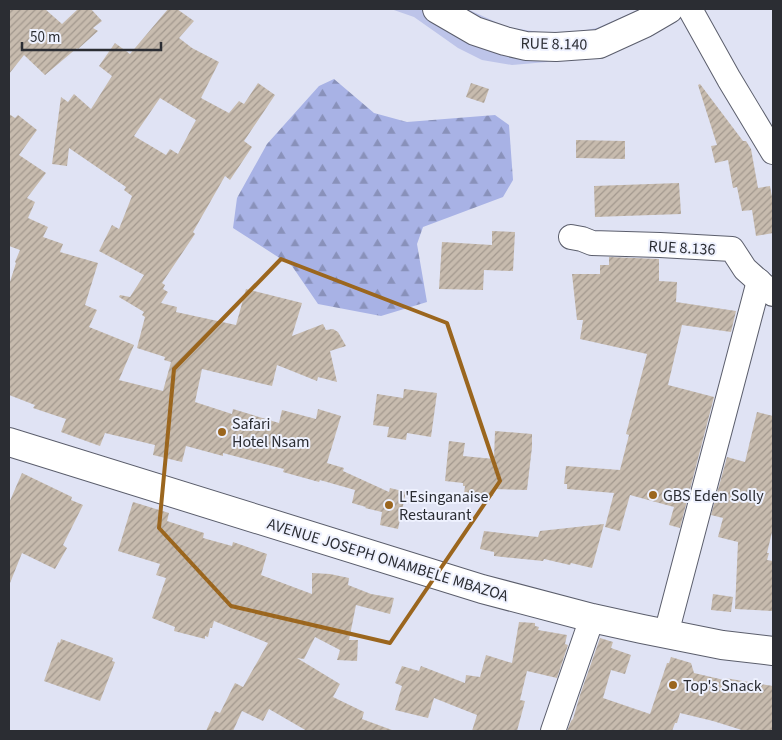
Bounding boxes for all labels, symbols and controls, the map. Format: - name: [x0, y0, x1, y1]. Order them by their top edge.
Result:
- scale bar: [22, 20, 161, 52]
- text: 50 m: [30, 27, 60, 48]
- street label: RUE 8.140: [520, 32, 588, 56]
- street label: RUE 8.136: [648, 235, 716, 261]
- place label: Safari Hotel Nsam: [232, 413, 310, 453]
- marker: Safari Hotel Nsam: [216, 426, 228, 438]
- place label: GBS Eden Solly: [663, 485, 764, 507]
- place label: L'Esinganaise Restaurant: [399, 486, 488, 526]
- marker: GBS Eden Solly: [647, 489, 659, 501]
- marker: L'Esinganaise Restaurant: [383, 499, 395, 511]
- street label: AVENUE JOSEPH ONAMBELE MBAZOA: [264, 513, 511, 607]
- place label: Top's Snack: [683, 675, 762, 697]
- marker: Top's Snack: [667, 679, 679, 691]

